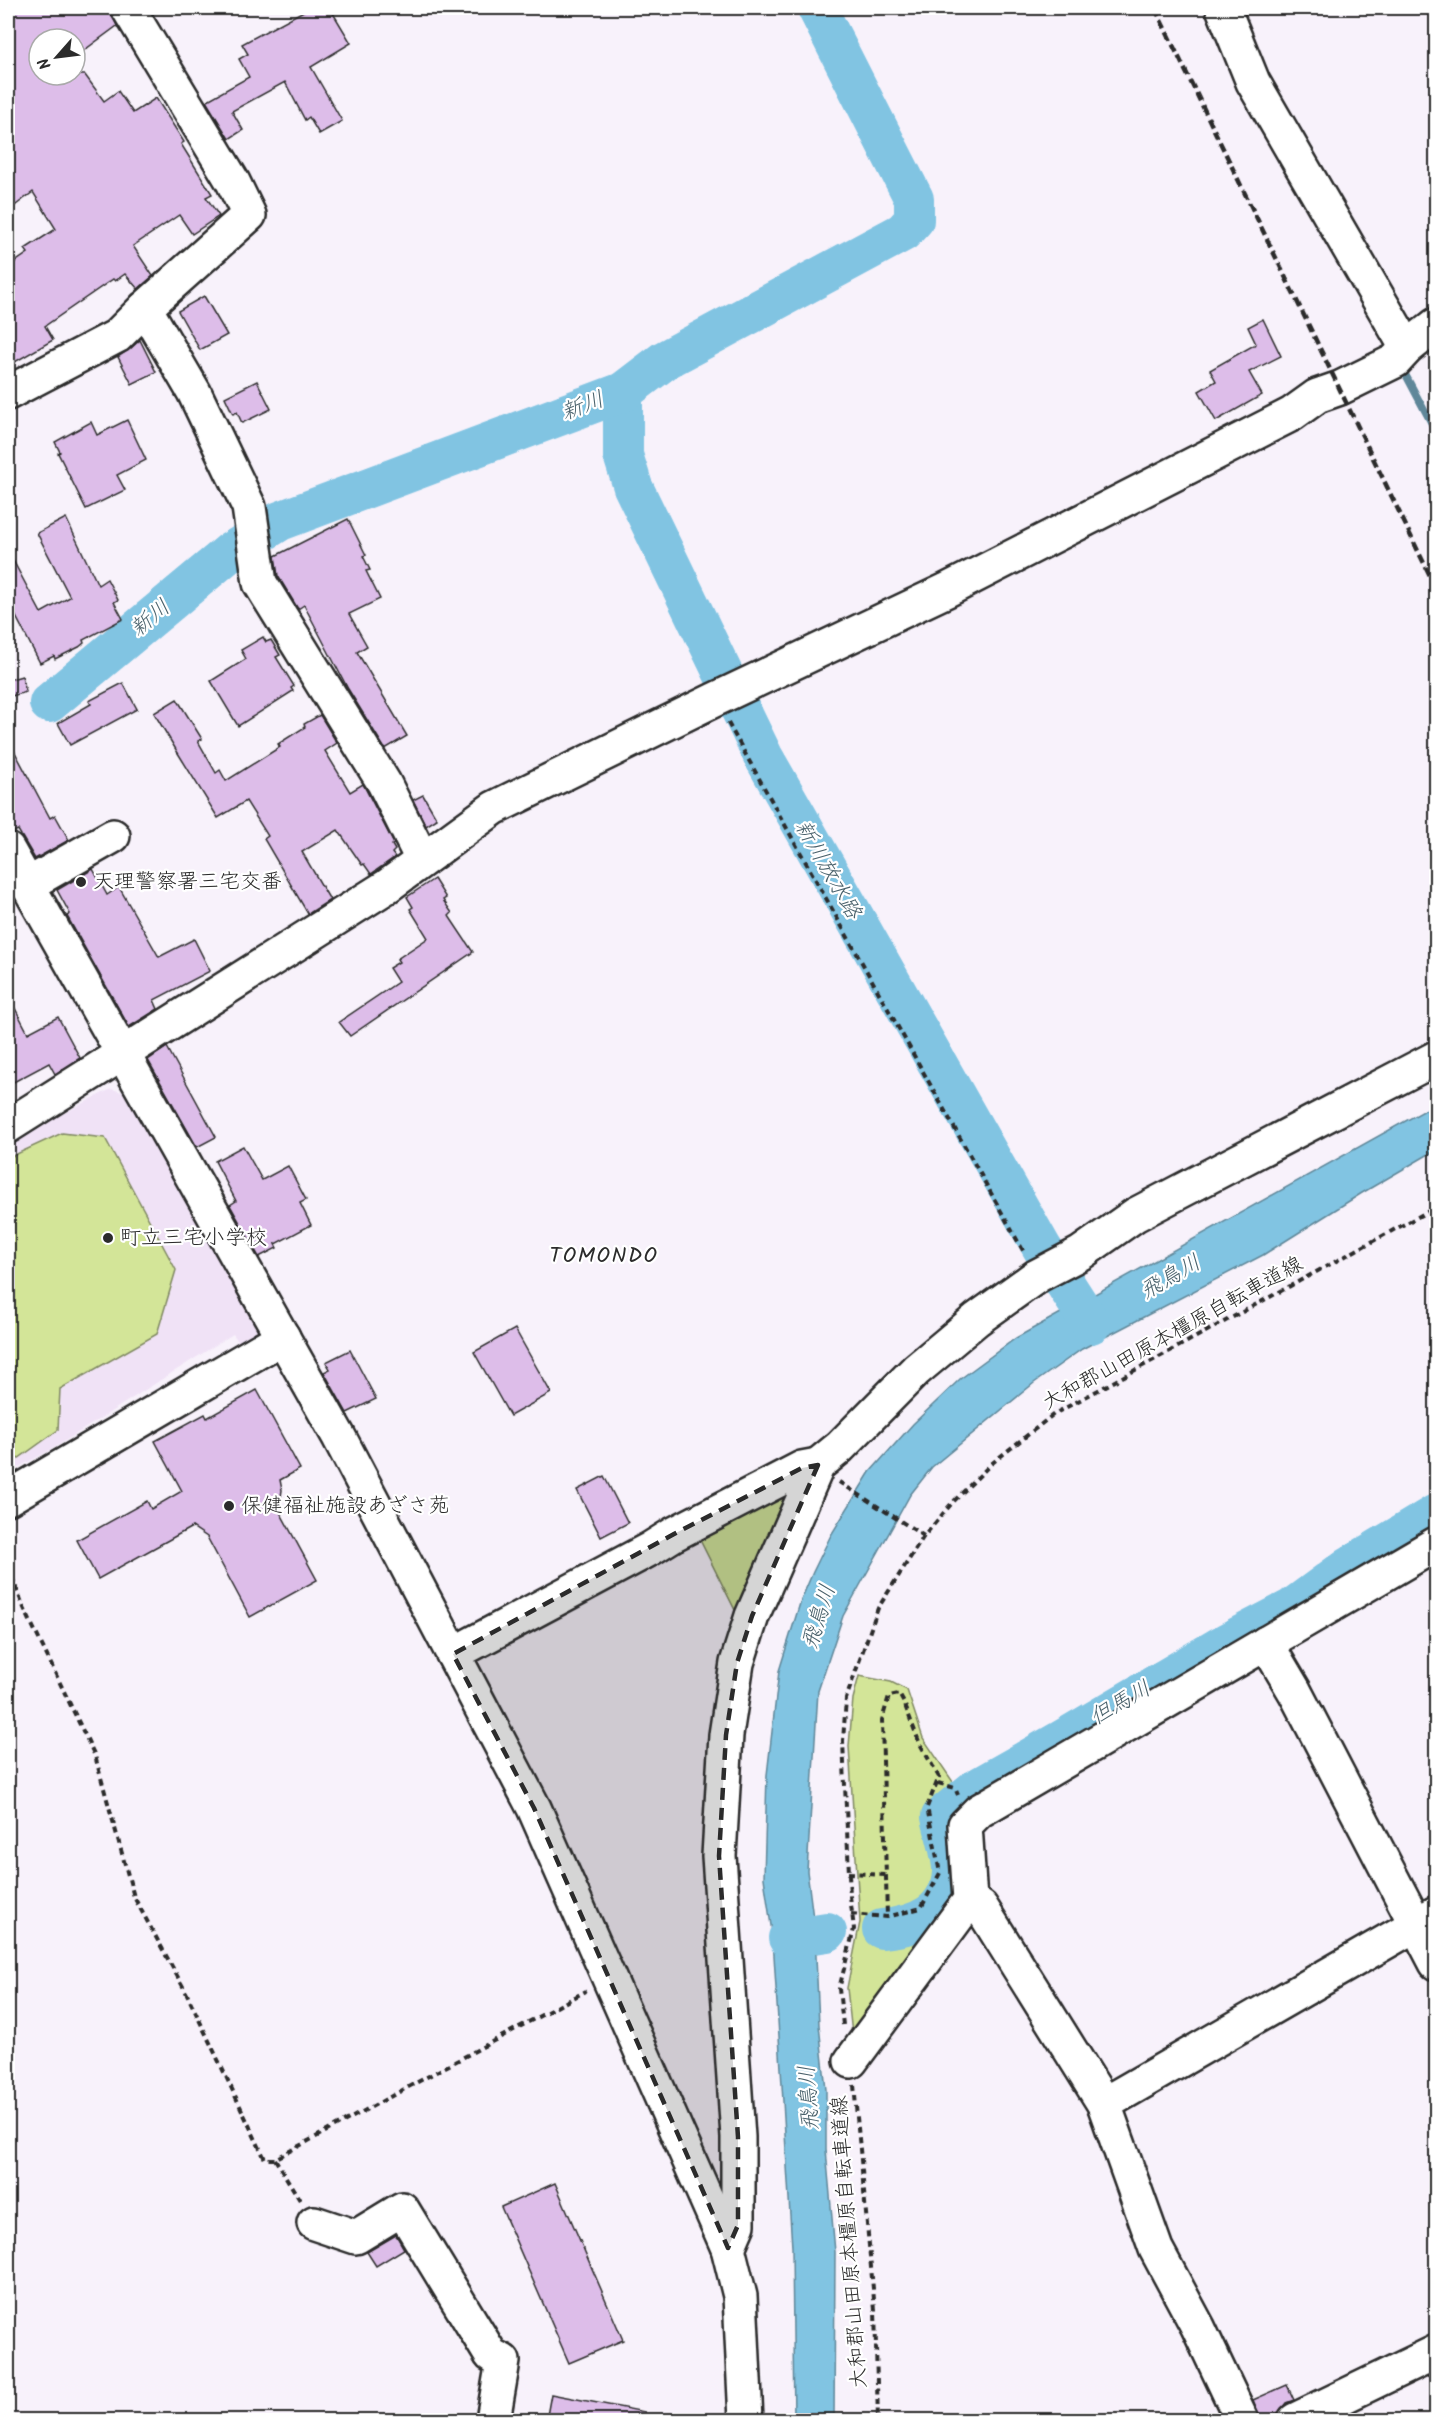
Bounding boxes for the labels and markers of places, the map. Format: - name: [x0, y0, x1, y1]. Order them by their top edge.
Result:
- place label: 天理警察署三宅交番: [93, 866, 282, 899]
- marker: 天理警察署三宅交番: [74, 875, 88, 889]
- place label: 町立三宅小学校: [120, 1222, 267, 1255]
- marker: 町立三宅小学校: [101, 1231, 115, 1245]
- place label: 保健福祉施設あざさ苑: [241, 1490, 450, 1523]
- marker: 保健福祉施設あざさ苑: [222, 1499, 236, 1513]

